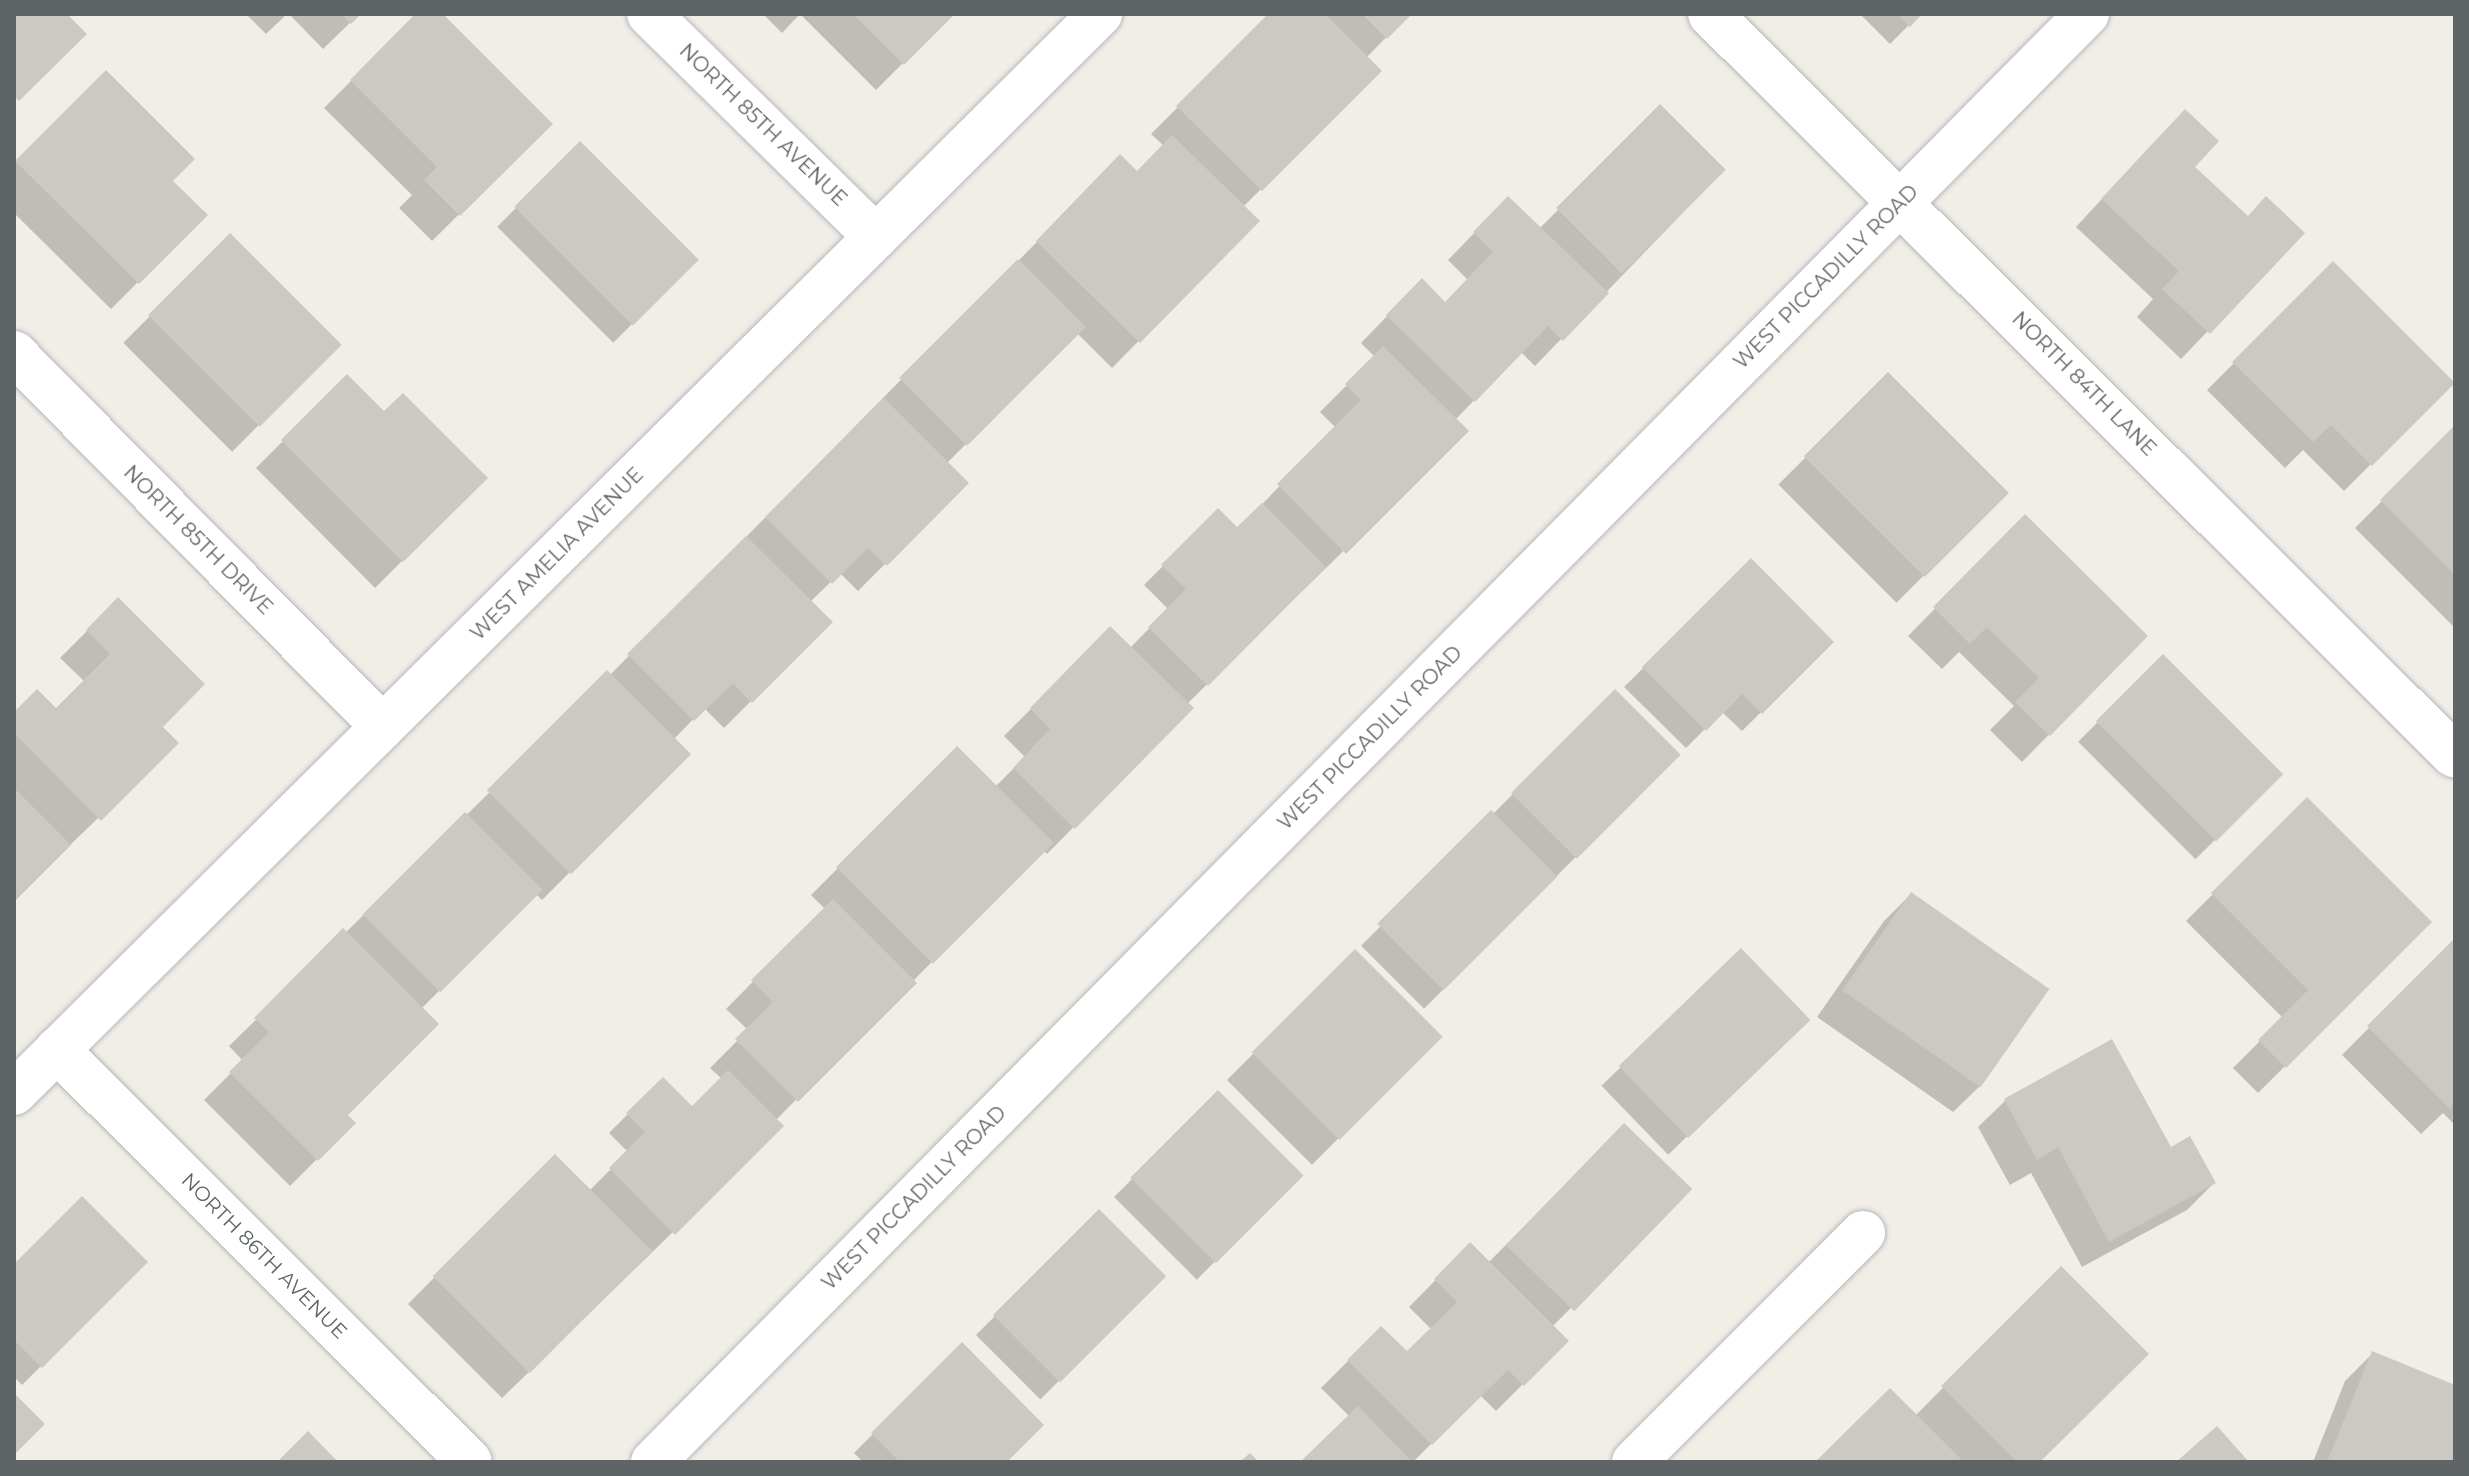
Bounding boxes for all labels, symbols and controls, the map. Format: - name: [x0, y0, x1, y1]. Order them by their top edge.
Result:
- street label: NORTH 85TH AVENUE: [674, 39, 852, 211]
- street label: WEST PICCADILLY ROAD: [1729, 180, 1923, 374]
- street label: NORTH 84TH LANE: [2007, 307, 2161, 461]
- street label: NORTH 85TH DRIVE: [118, 460, 278, 620]
- street label: WEST AMELIA AVENUE: [466, 463, 648, 645]
- street label: WEST PICCADILLY ROAD: [1273, 641, 1467, 835]
- street label: WEST PICCADILLY ROAD: [817, 1101, 1011, 1295]
- street label: NORTH 86TH AVENUE: [176, 1168, 352, 1344]

